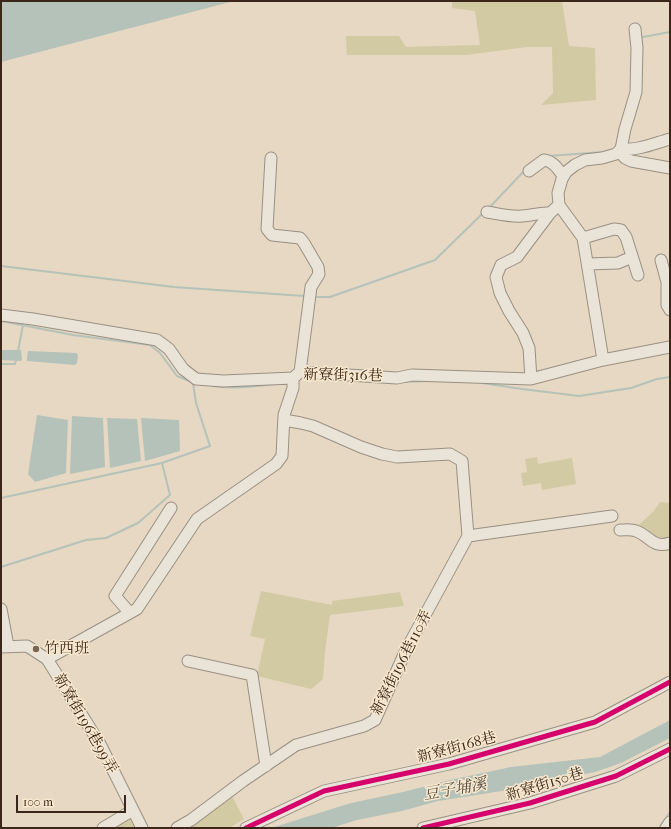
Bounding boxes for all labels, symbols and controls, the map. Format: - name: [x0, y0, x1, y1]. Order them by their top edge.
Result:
- street label: 新寮街316巷: [303, 366, 383, 386]
- street label: 新寮街196巷110弄: [368, 608, 436, 718]
- place label: 竹西班: [44, 640, 89, 658]
- marker: 竹西班: [31, 644, 41, 654]
- street label: 新寮街196巷99弄: [49, 671, 121, 777]
- street label: 新寮街168巷: [416, 729, 498, 767]
- street label: 新寮街150巷: [504, 765, 586, 805]
- water label: 豆子埔溪: [422, 775, 488, 805]
- scale bar: [18, 787, 128, 813]
- text: 100 m: [23, 795, 53, 809]

